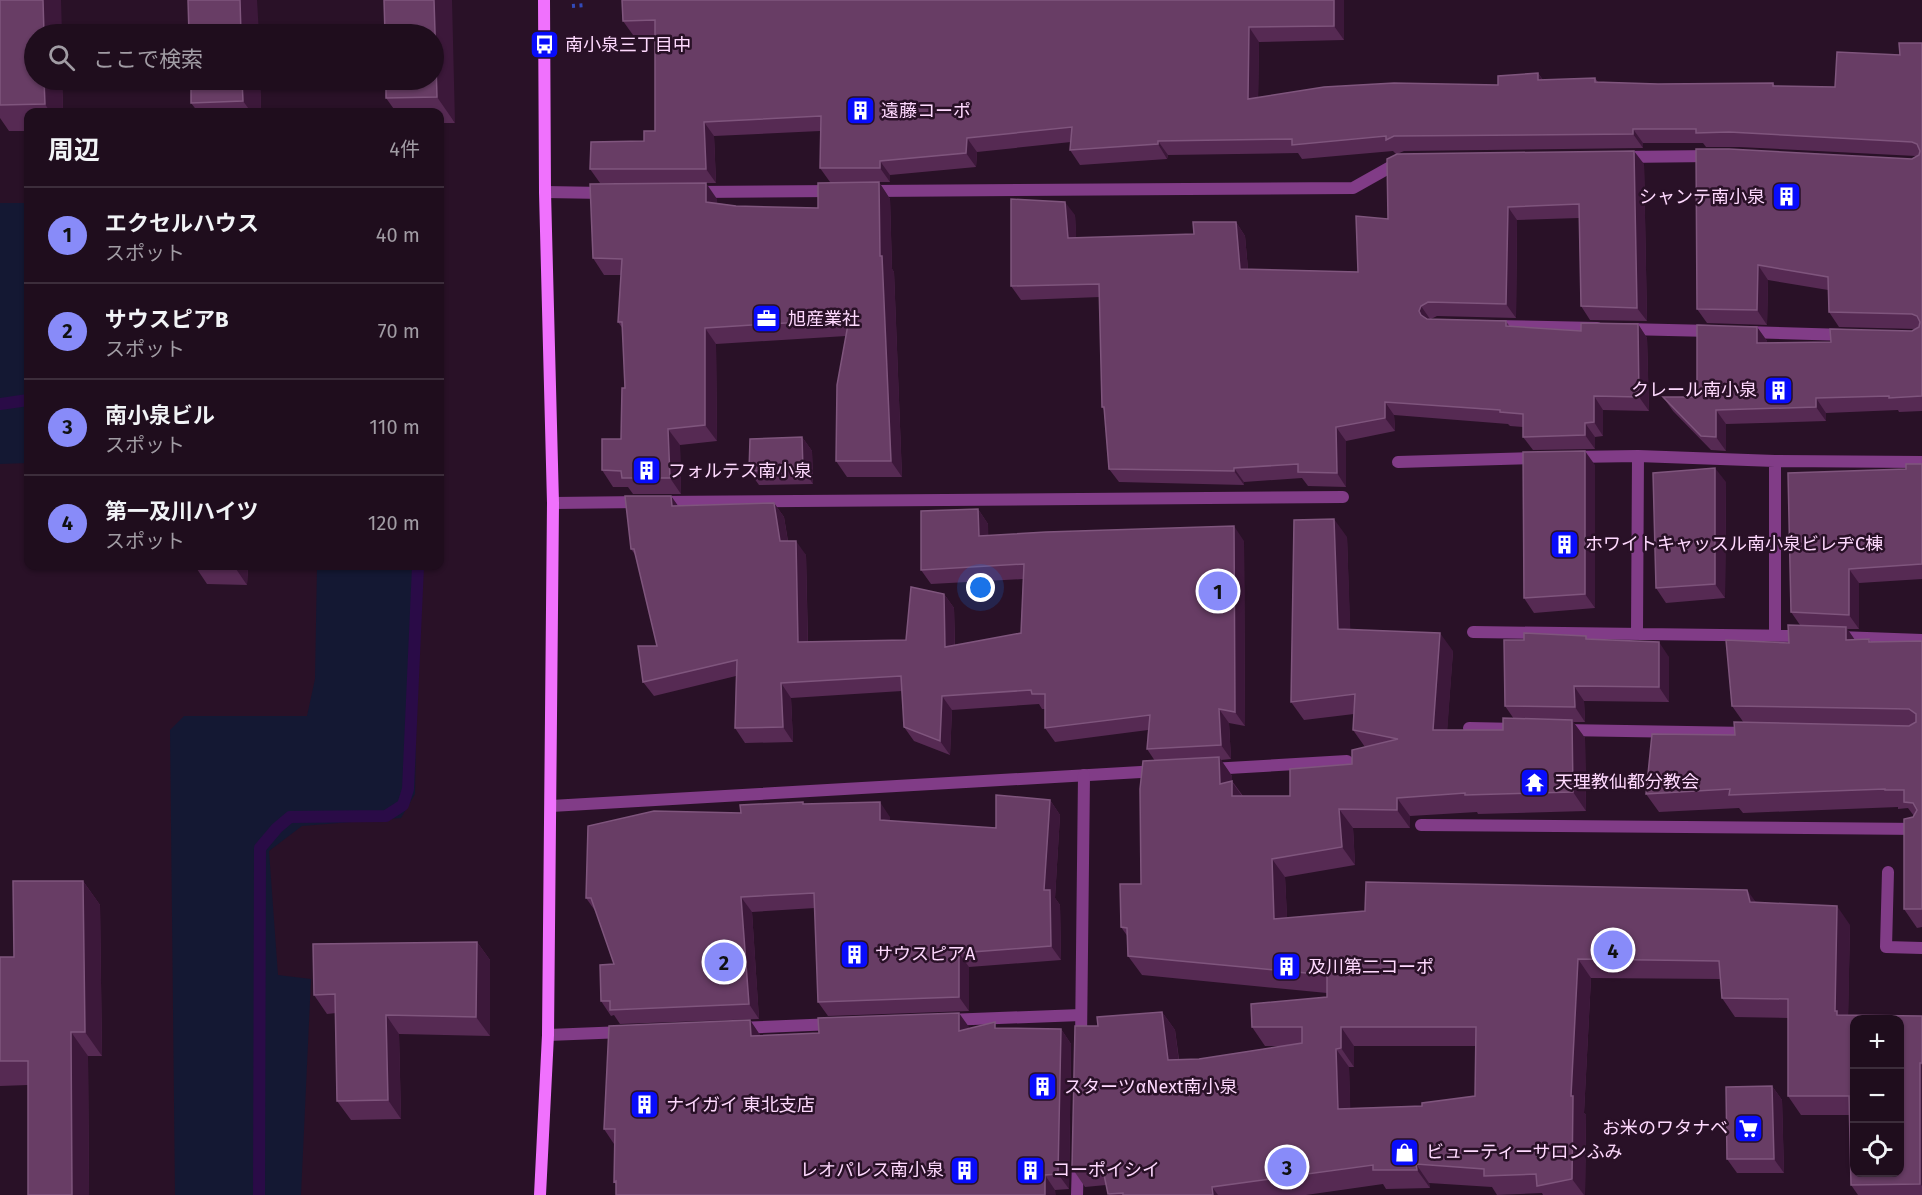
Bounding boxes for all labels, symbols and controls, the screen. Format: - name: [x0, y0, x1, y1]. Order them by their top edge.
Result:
- search box: [24, 24, 444, 90]
- bus stop icon: 南小泉三丁目中: [528, 29, 560, 61]
- place label: 南小泉三丁目中: [565, 34, 691, 56]
- icon: search: [45, 41, 78, 74]
- text: ここで検索: [93, 46, 203, 73]
- building icon: 遠藤コーポ: [844, 95, 876, 127]
- place label: 遠藤コーポ: [881, 100, 971, 122]
- text: 周辺: [48, 135, 100, 166]
- text: 4件: [389, 137, 420, 161]
- building icon: シャンテ南小泉: [1770, 181, 1802, 213]
- place label: シャンテ南小泉: [1639, 186, 1765, 208]
- text: エクセルハウス: [105, 210, 259, 237]
- text: 1: [63, 223, 72, 247]
- text: 40 m: [376, 223, 420, 247]
- text: スポット: [105, 241, 185, 265]
- office icon: 旭産業社: [751, 303, 783, 335]
- text: サウスピアB: [105, 306, 229, 333]
- place label: 旭産業社: [788, 308, 860, 330]
- text: 2: [62, 319, 73, 343]
- text: 70 m: [378, 319, 420, 343]
- text: スポット: [105, 337, 185, 361]
- building icon: クレール南小泉: [1762, 374, 1794, 406]
- place label: クレール南小泉: [1631, 379, 1757, 401]
- text: 南小泉ビル: [105, 402, 215, 429]
- text: 3: [62, 415, 73, 439]
- text: 110 m: [369, 415, 420, 439]
- text: スポット: [105, 433, 185, 457]
- building icon: フォルテス南小泉: [631, 455, 663, 487]
- place label: フォルテス南小泉: [668, 460, 812, 482]
- text: 第一及川ハイツ: [105, 498, 259, 525]
- text: 4: [62, 511, 73, 535]
- text: 120 m: [368, 511, 420, 535]
- building icon: ホワイトキャッスル南小泉ビレヂC棟: [1548, 528, 1580, 560]
- text: スポット: [105, 529, 185, 553]
- place label: ホワイトキャッスル南小泉ビレヂC棟: [1585, 533, 1883, 555]
- pin: 1: [1198, 568, 1238, 614]
- your location: [966, 573, 995, 602]
- temple icon: 天理教仙都分教会: [1518, 766, 1550, 798]
- place label: 天理教仙都分教会: [1555, 771, 1699, 793]
- pin: 4: [1594, 928, 1632, 972]
- building icon: サウスピアA: [838, 938, 870, 970]
- pin: 2: [704, 940, 744, 984]
- place label: サウスピアA: [875, 943, 976, 965]
- building icon: 及川第二コーポ: [1271, 951, 1303, 983]
- place label: 及川第二コーポ: [1308, 956, 1434, 978]
- map controls: [1850, 1015, 1904, 1177]
- button: +: [1850, 1015, 1904, 1069]
- button: −: [1850, 1069, 1904, 1123]
- building icon: スターツαNext南小泉: [1027, 1071, 1059, 1103]
- place label: スターツαNext南小泉: [1064, 1076, 1237, 1098]
- building icon: ナイガイ 東北支店: [629, 1089, 661, 1121]
- place label: ナイガイ 東北支店: [666, 1094, 815, 1116]
- supermarket icon: お米のワタナベ: [1733, 1112, 1765, 1144]
- place label: お米のワタナベ: [1602, 1117, 1728, 1139]
- button: locate: [1850, 1123, 1904, 1177]
- shop icon: ビューティーサロンふみ: [1389, 1136, 1421, 1168]
- place label: ビューティーサロンふみ: [1426, 1141, 1623, 1163]
- pin: 3: [1268, 1144, 1306, 1190]
- building icon: レオパレス南小泉: [949, 1154, 981, 1186]
- building icon: コーポイシイ: [1015, 1154, 1047, 1186]
- place label: レオパレス南小泉: [800, 1159, 944, 1181]
- place label: コーポイシイ: [1052, 1159, 1160, 1181]

